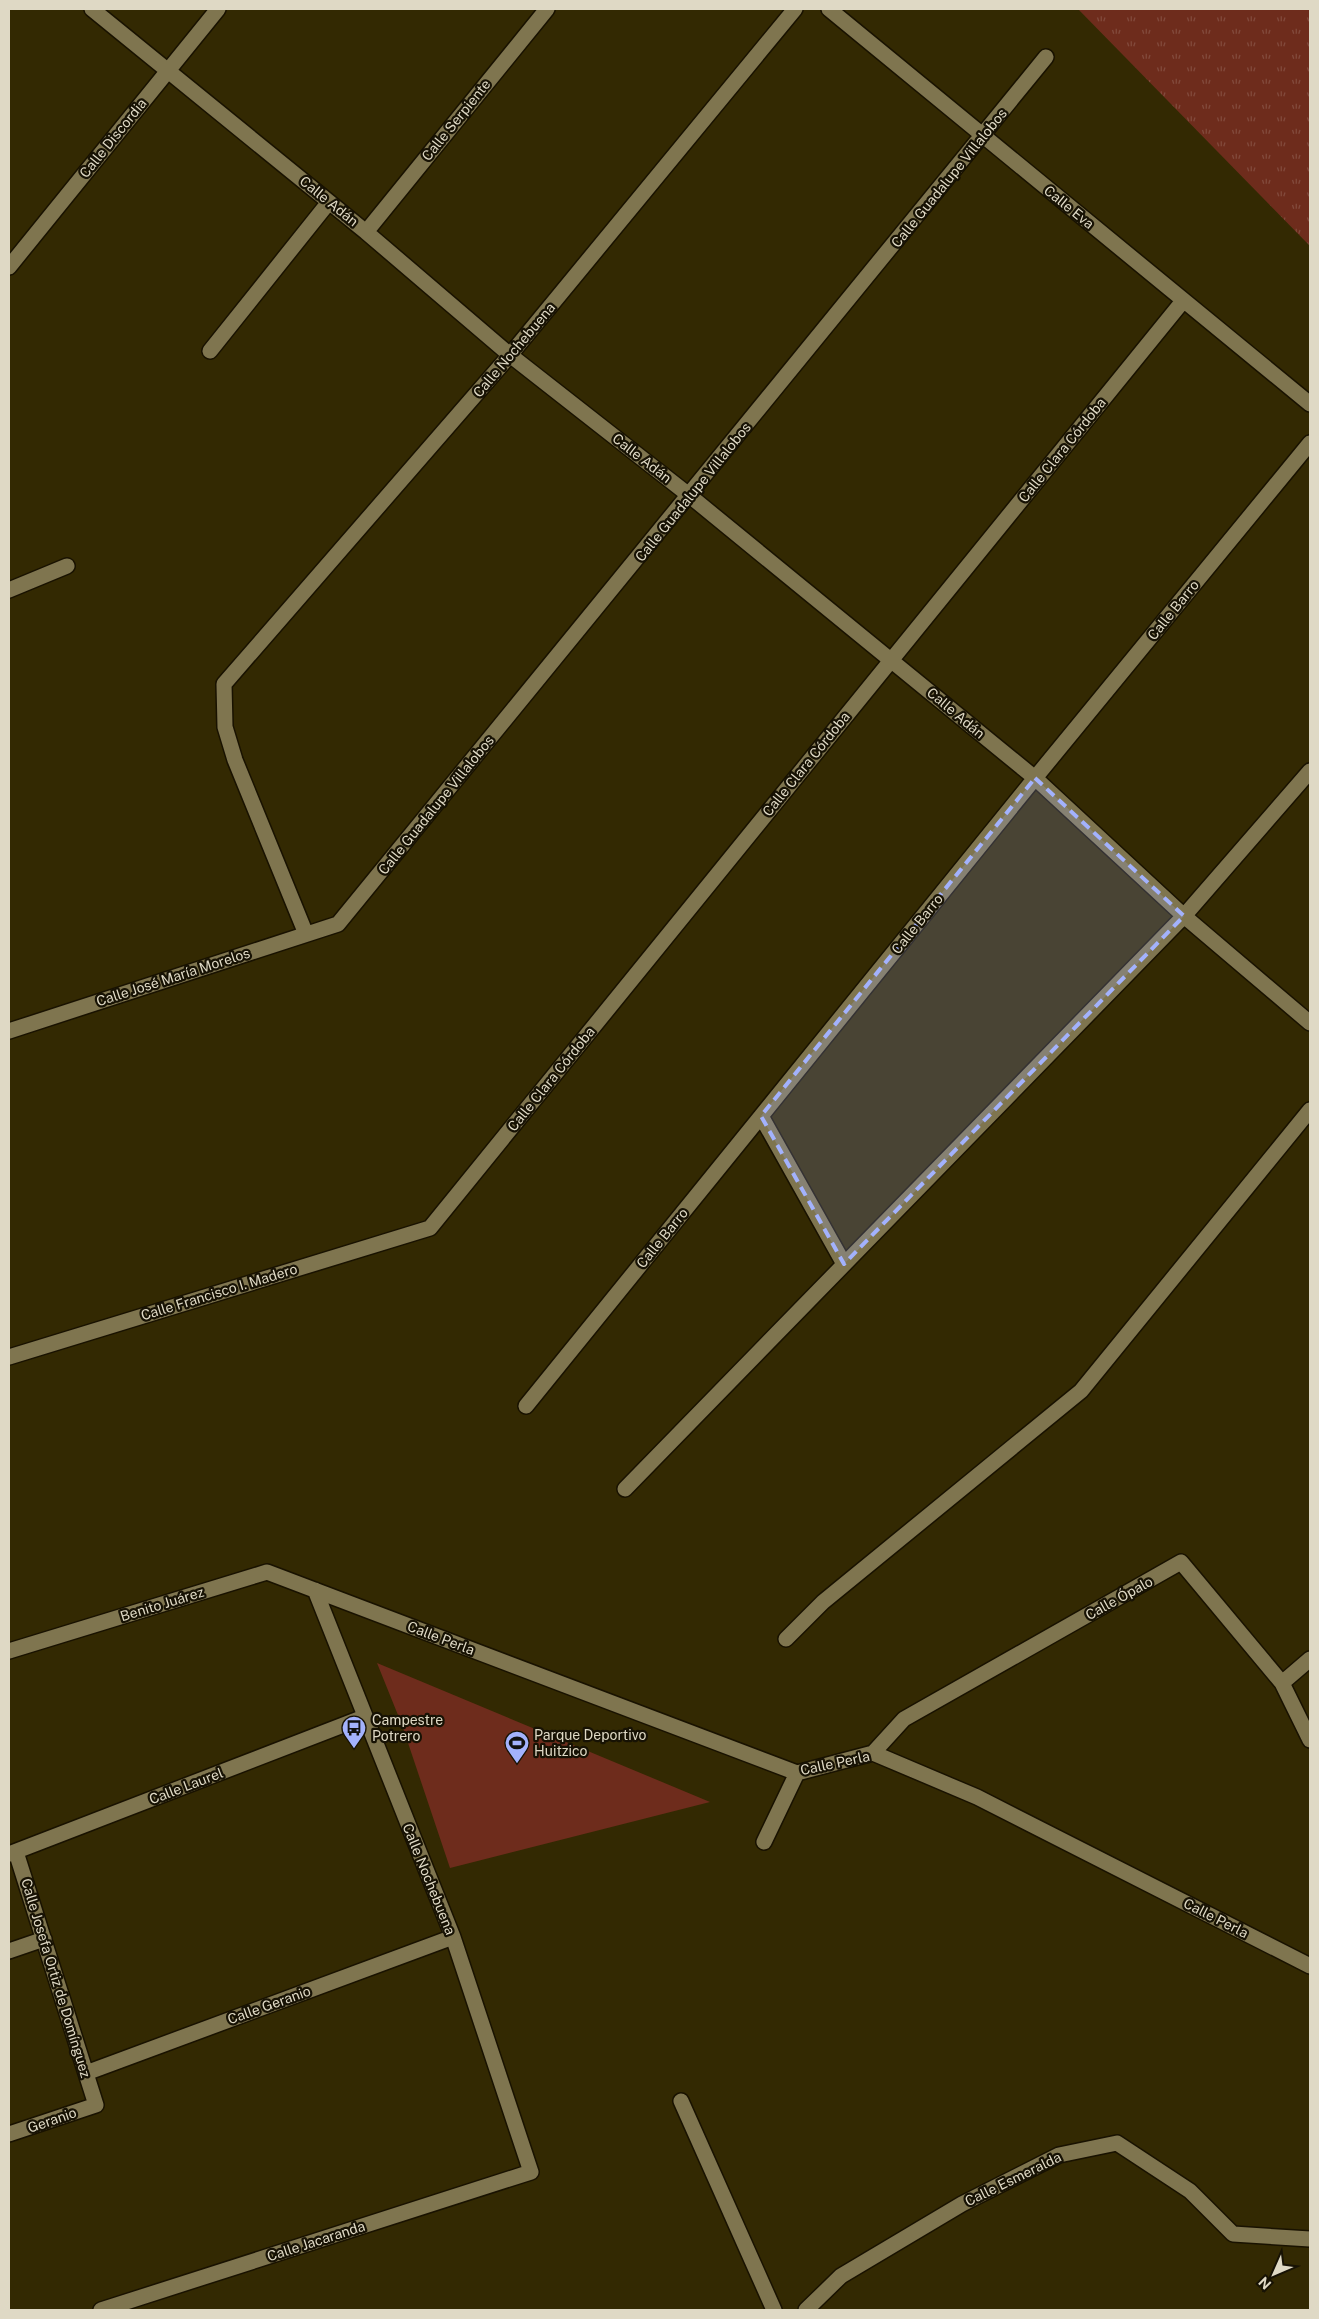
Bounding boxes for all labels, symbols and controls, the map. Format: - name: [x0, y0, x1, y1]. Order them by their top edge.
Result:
- street label: Calle Serpiente: [418, 76, 494, 164]
- street label: Calle Discordia: [76, 95, 150, 181]
- street label: Calle Guadalupe Villalobos: [888, 105, 1010, 251]
- street label: Calle Adán: [297, 173, 361, 229]
- street label: Calle Eva: [1041, 182, 1097, 232]
- street label: Calle Nochebuena: [470, 299, 558, 401]
- street label: Calle Clara Córdoba: [1015, 395, 1109, 505]
- street label: Calle Guadalupe Villalobos: [632, 419, 754, 565]
- street label: Calle Adán: [609, 430, 675, 486]
- street label: Calle Barro: [1144, 577, 1202, 643]
- street label: Calle Adán: [924, 684, 988, 742]
- street label: Calle Clara Córdoba: [759, 709, 853, 819]
- street label: Calle Guadalupe Villalobos: [375, 732, 497, 878]
- street label: Calle Barro: [888, 891, 946, 957]
- street label: Calle José María Morelos: [94, 945, 252, 1009]
- street label: Calle Clara Córdoba: [504, 1024, 598, 1134]
- street label: Calle Barro: [633, 1205, 691, 1271]
- street label: Calle Francisco I. Madero: [139, 1261, 299, 1323]
- street label: Calle Ópalo: [1082, 1571, 1155, 1623]
- street label: Benito Juárez: [118, 1584, 206, 1624]
- street label: Calle Perla: [405, 1618, 477, 1658]
- place label: Campestre Potrero: [372, 1712, 443, 1744]
- bus stop icon: Campestre Potrero: [341, 1715, 367, 1749]
- place label: Parque Deportivo Huitzico: [534, 1727, 647, 1759]
- sports icon: Parque Deportivo Huitzico: [504, 1730, 530, 1764]
- street label: Calle Perla: [799, 1748, 871, 1778]
- street label: Calle Laurel: [147, 1765, 225, 1807]
- street label: Calle Nochebuena: [399, 1821, 459, 1937]
- street label: Calle Josefa Ortiz de Domínguez: [18, 1876, 94, 2080]
- street label: Calle Perla: [1181, 1895, 1251, 1941]
- street label: Calle Geranio: [225, 1983, 313, 2027]
- street label: Geranio: [25, 2104, 79, 2136]
- street label: Calle Esmeralda: [962, 2149, 1064, 2209]
- street label: Calle Jacaranda: [265, 2218, 367, 2264]
- north arrow: [1249, 2249, 1299, 2299]
- text: N: [1255, 2274, 1274, 2293]

